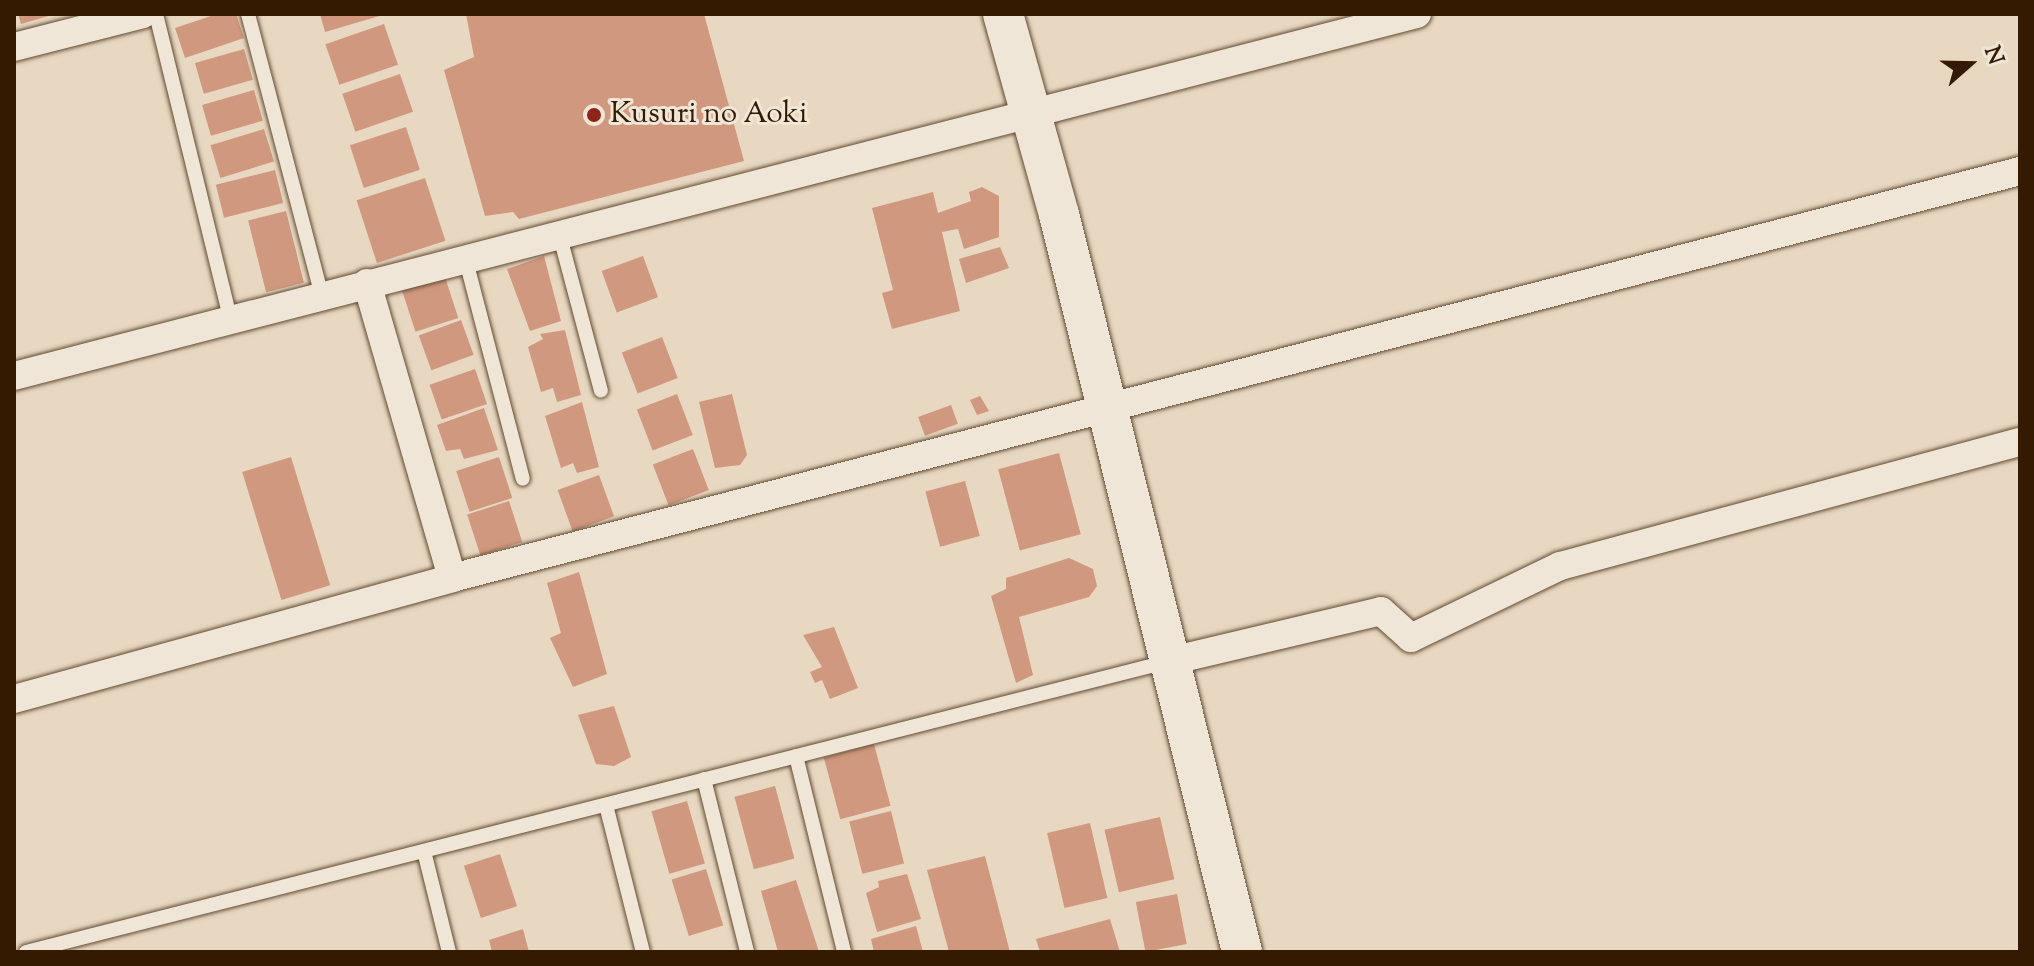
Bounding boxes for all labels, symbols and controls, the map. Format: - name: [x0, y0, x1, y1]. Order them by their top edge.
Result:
- north arrow: [1930, 24, 2010, 104]
- text: N: [1975, 42, 2011, 70]
- place label: Kusuri no Aoki: [610, 97, 807, 133]
- marker: Kusuri no Aoki: [585, 106, 603, 124]

